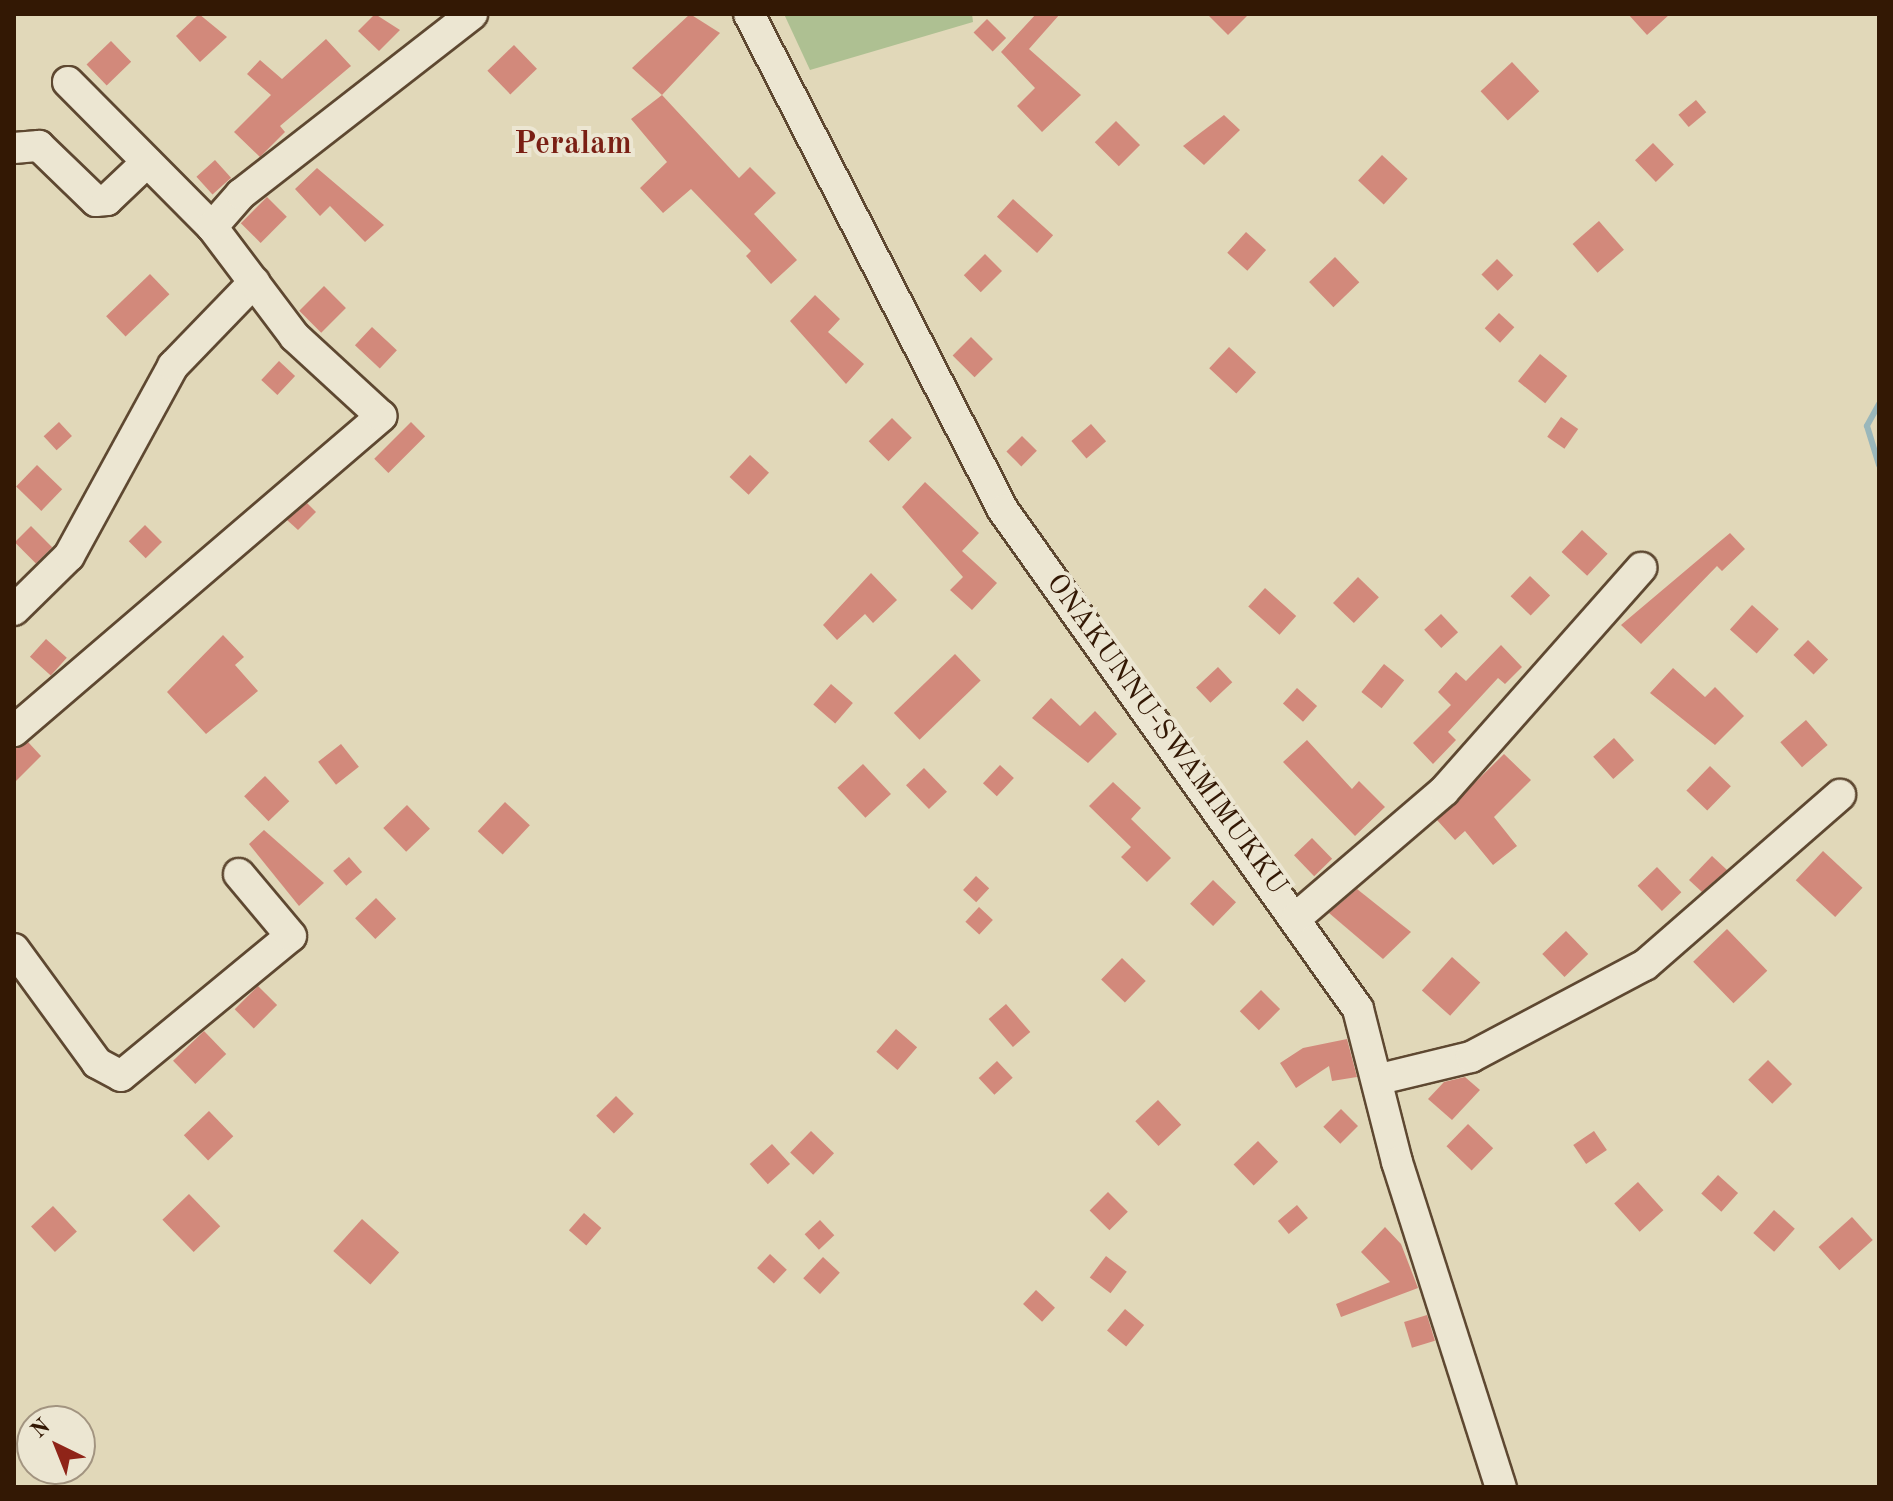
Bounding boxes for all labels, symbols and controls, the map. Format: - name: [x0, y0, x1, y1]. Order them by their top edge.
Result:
- district label: Peralam: [514, 126, 632, 164]
- street label: ONAKUNNU-SWAMIMUKKU: [1038, 568, 1294, 902]
- north arrow: [16, 1405, 96, 1485]
- text: N: [27, 1415, 55, 1443]

